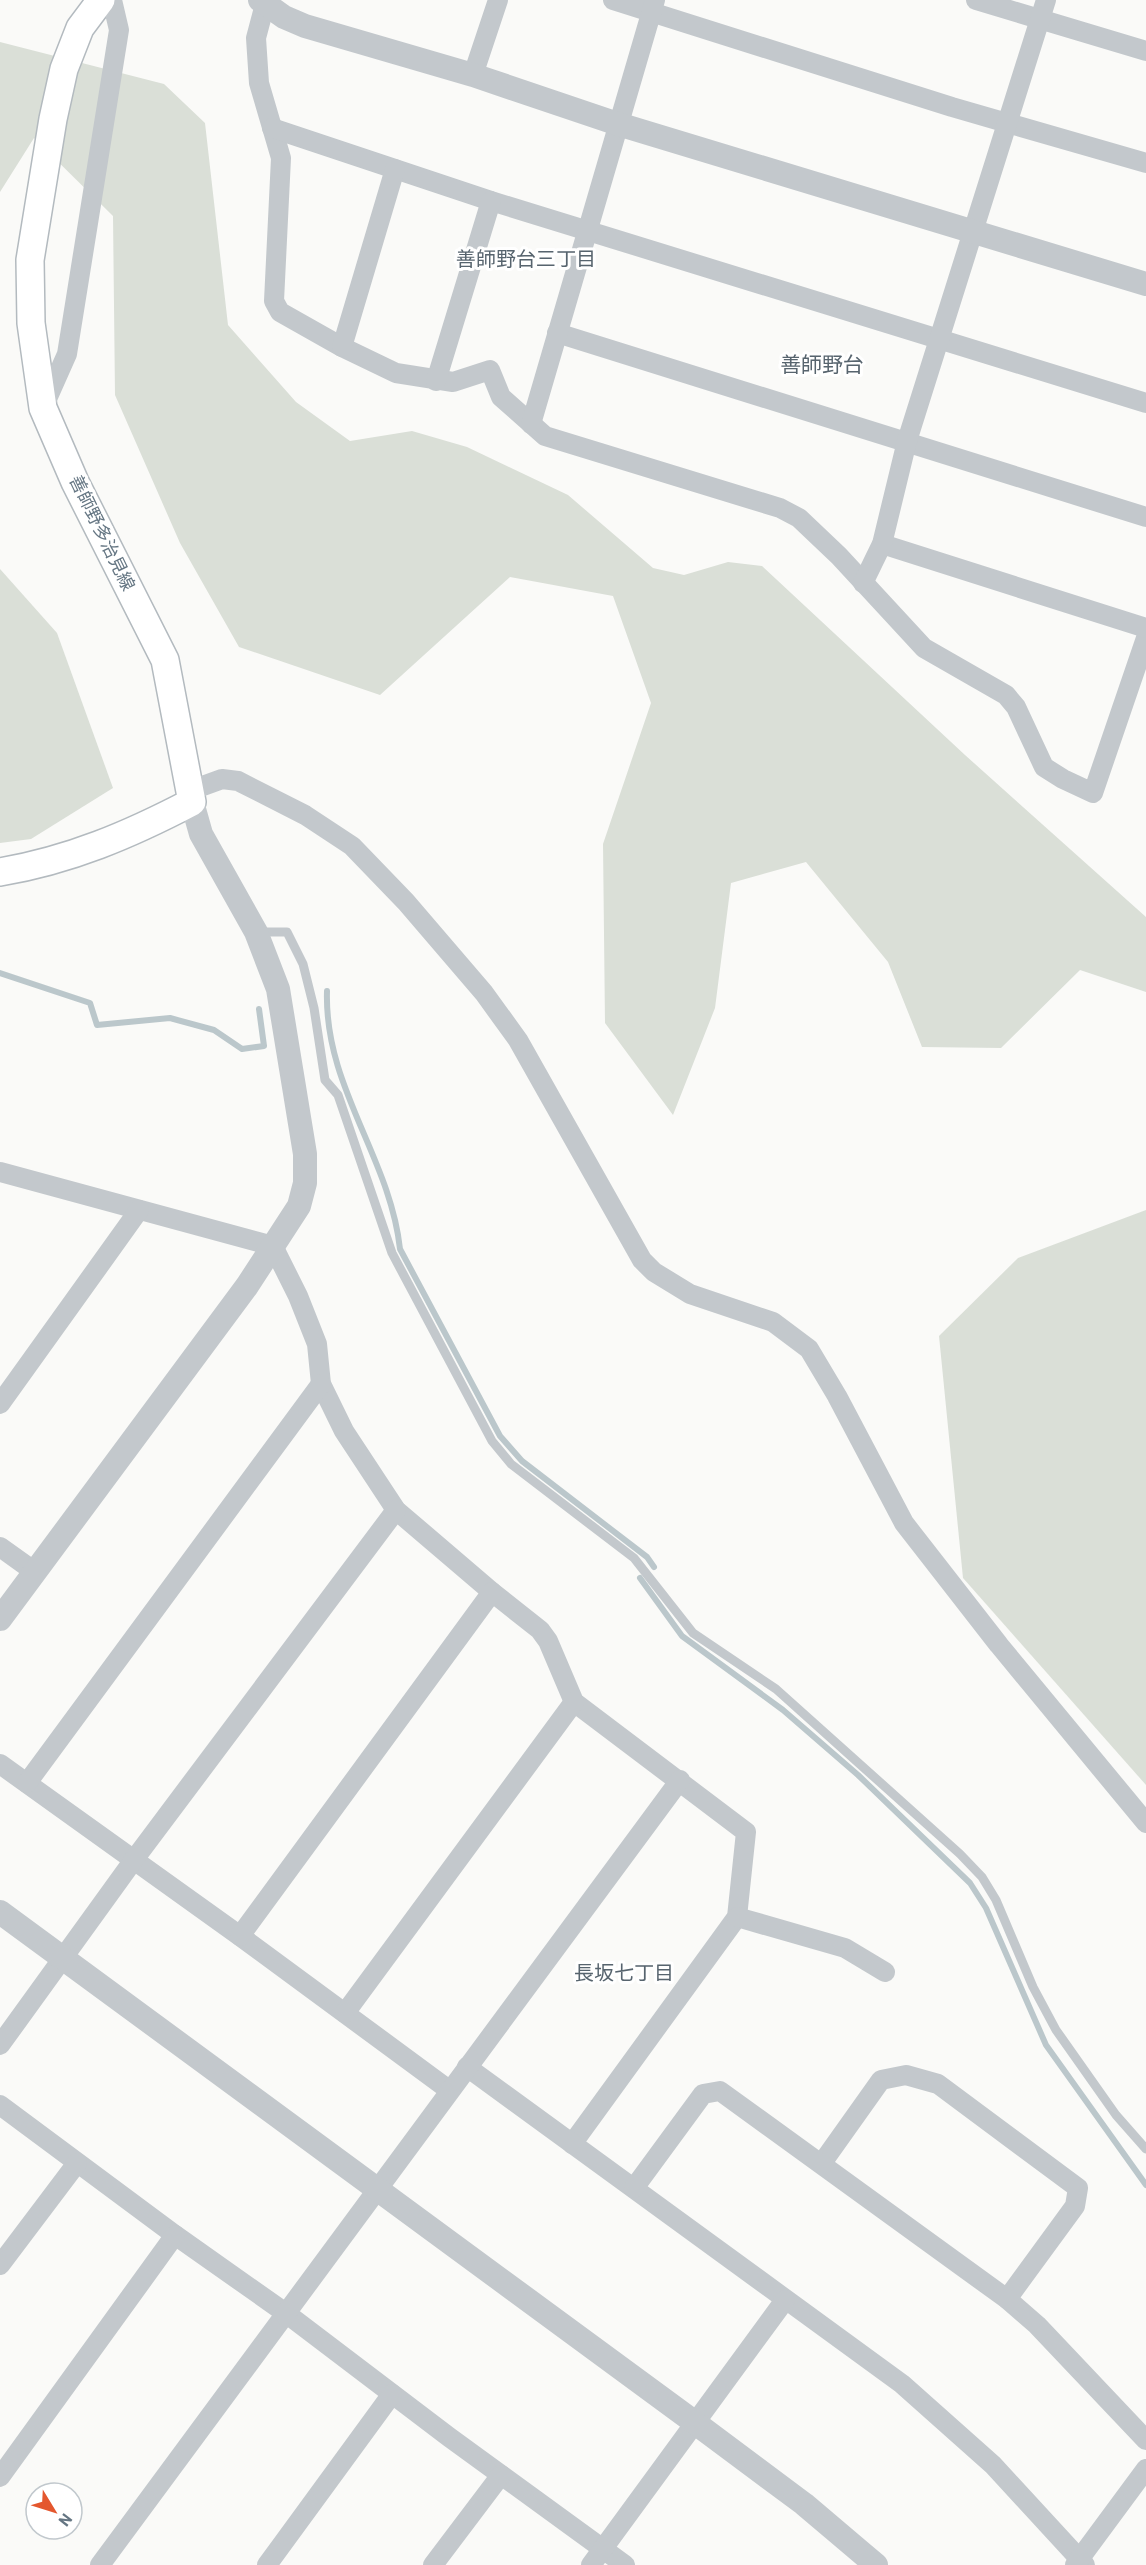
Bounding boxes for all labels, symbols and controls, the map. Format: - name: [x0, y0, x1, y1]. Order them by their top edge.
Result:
- district label: 善師野台三丁目: [456, 246, 596, 270]
- district label: 善師野台: [780, 351, 864, 376]
- street label: 善師野多治見線: [65, 471, 140, 594]
- district label: 長坂七丁目: [574, 1960, 674, 1984]
- north arrow: [24, 2481, 84, 2541]
- text: N: [55, 2511, 77, 2531]

